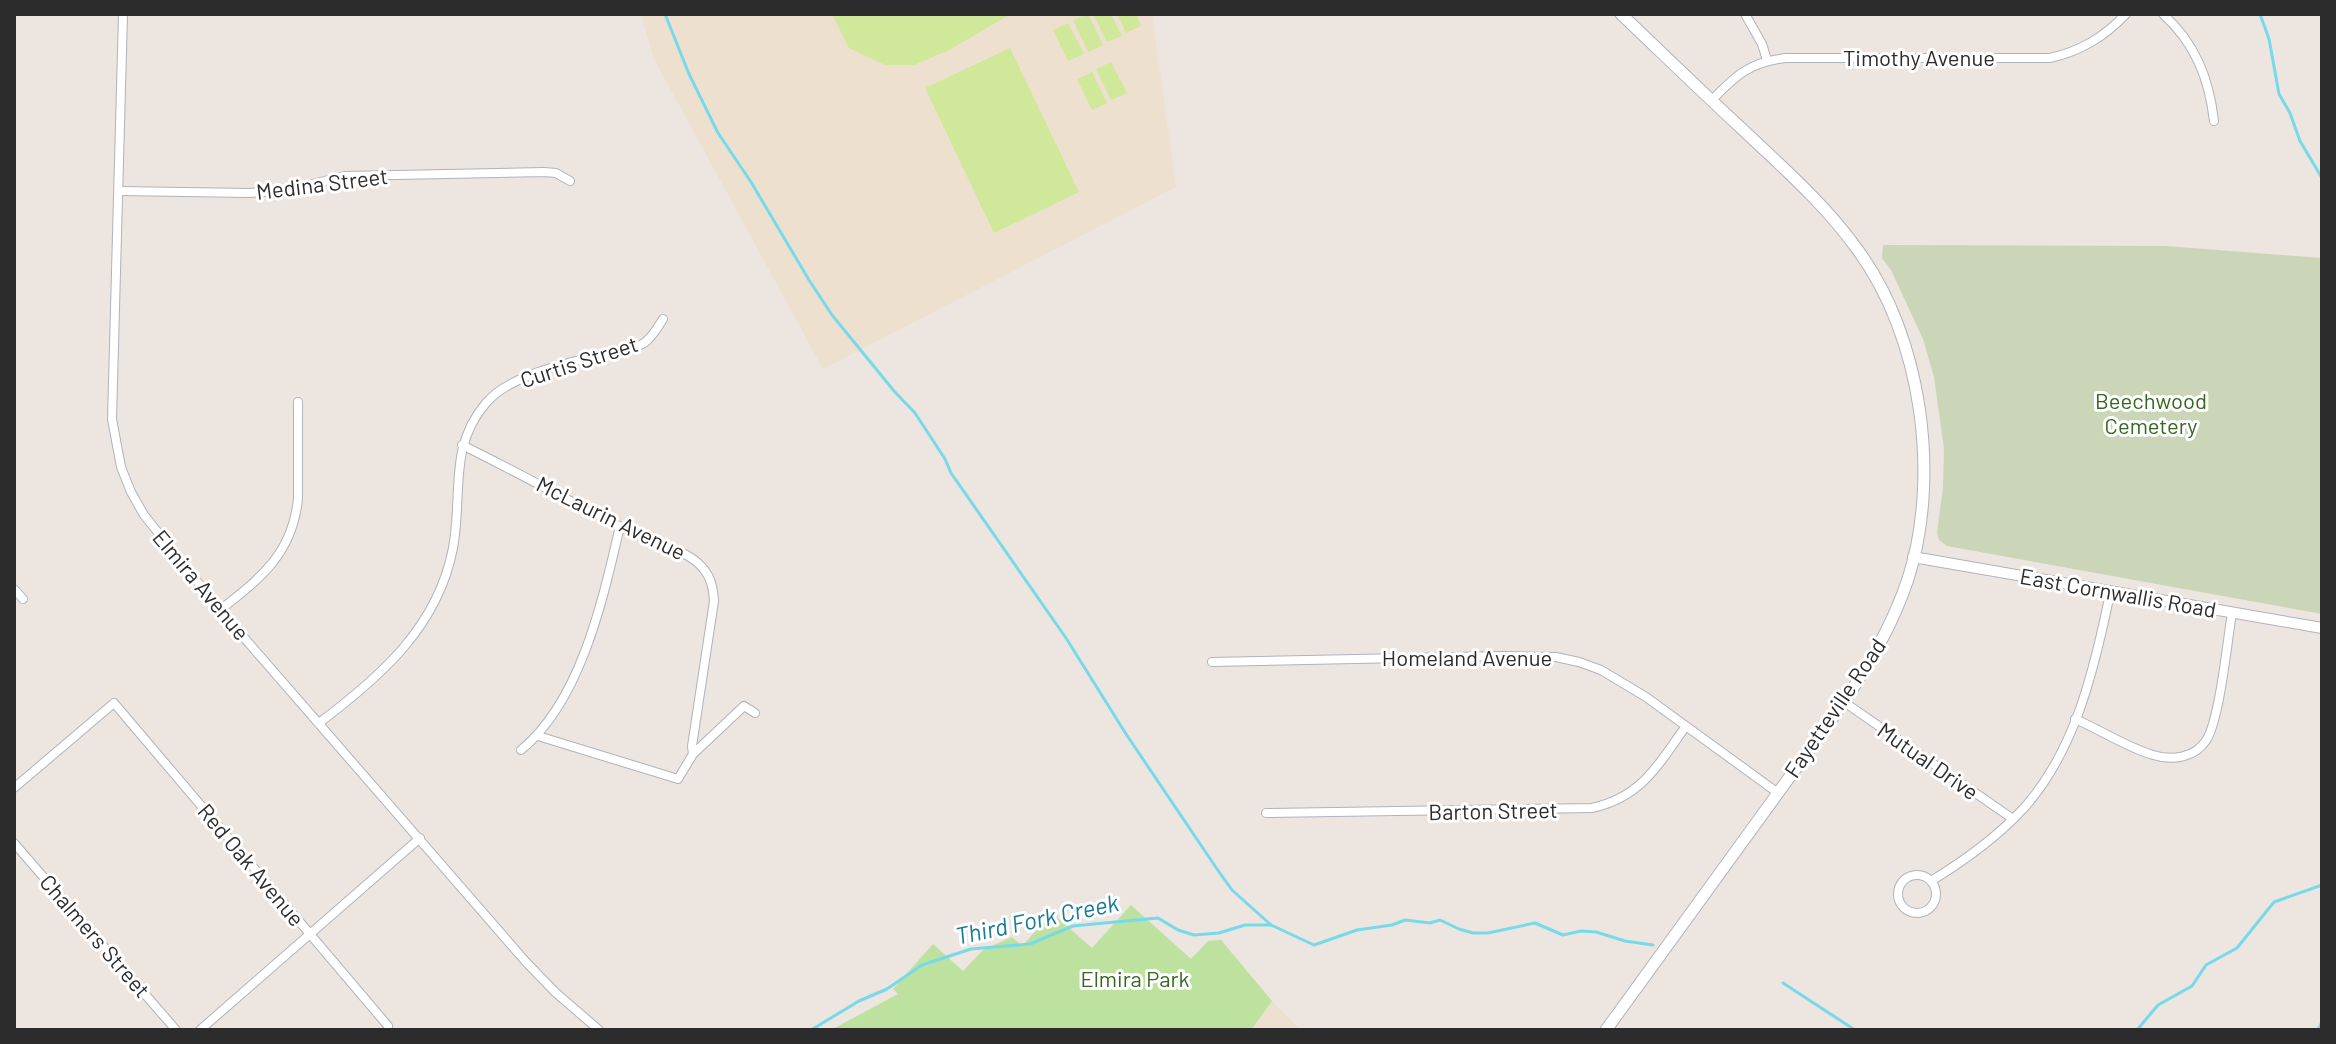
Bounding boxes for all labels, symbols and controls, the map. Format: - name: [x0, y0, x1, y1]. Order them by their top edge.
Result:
- street label: Timothy Avenue: [1843, 44, 1995, 70]
- street label: Medina Street: [254, 162, 389, 204]
- street label: Curtis Street: [517, 330, 641, 392]
- park label: Beechwood Cemetery: [2095, 387, 2207, 438]
- street label: McLaurin Avenue: [533, 470, 690, 564]
- street label: Elmira Avenue: [148, 524, 255, 645]
- street label: East Cornwallis Road: [2018, 562, 2218, 622]
- street label: Fayetteville Road: [1778, 633, 1890, 782]
- street label: Homeland Avenue: [1382, 644, 1552, 670]
- street label: Mutual Drive: [1873, 716, 1984, 804]
- street label: Barton Street: [1428, 796, 1558, 824]
- street label: Red Oak Avenue: [193, 798, 310, 931]
- street label: Chalmers Street: [35, 869, 156, 1002]
- water label: Third Fork Creek: [952, 887, 1121, 950]
- park label: Elmira Park: [1080, 965, 1190, 991]

